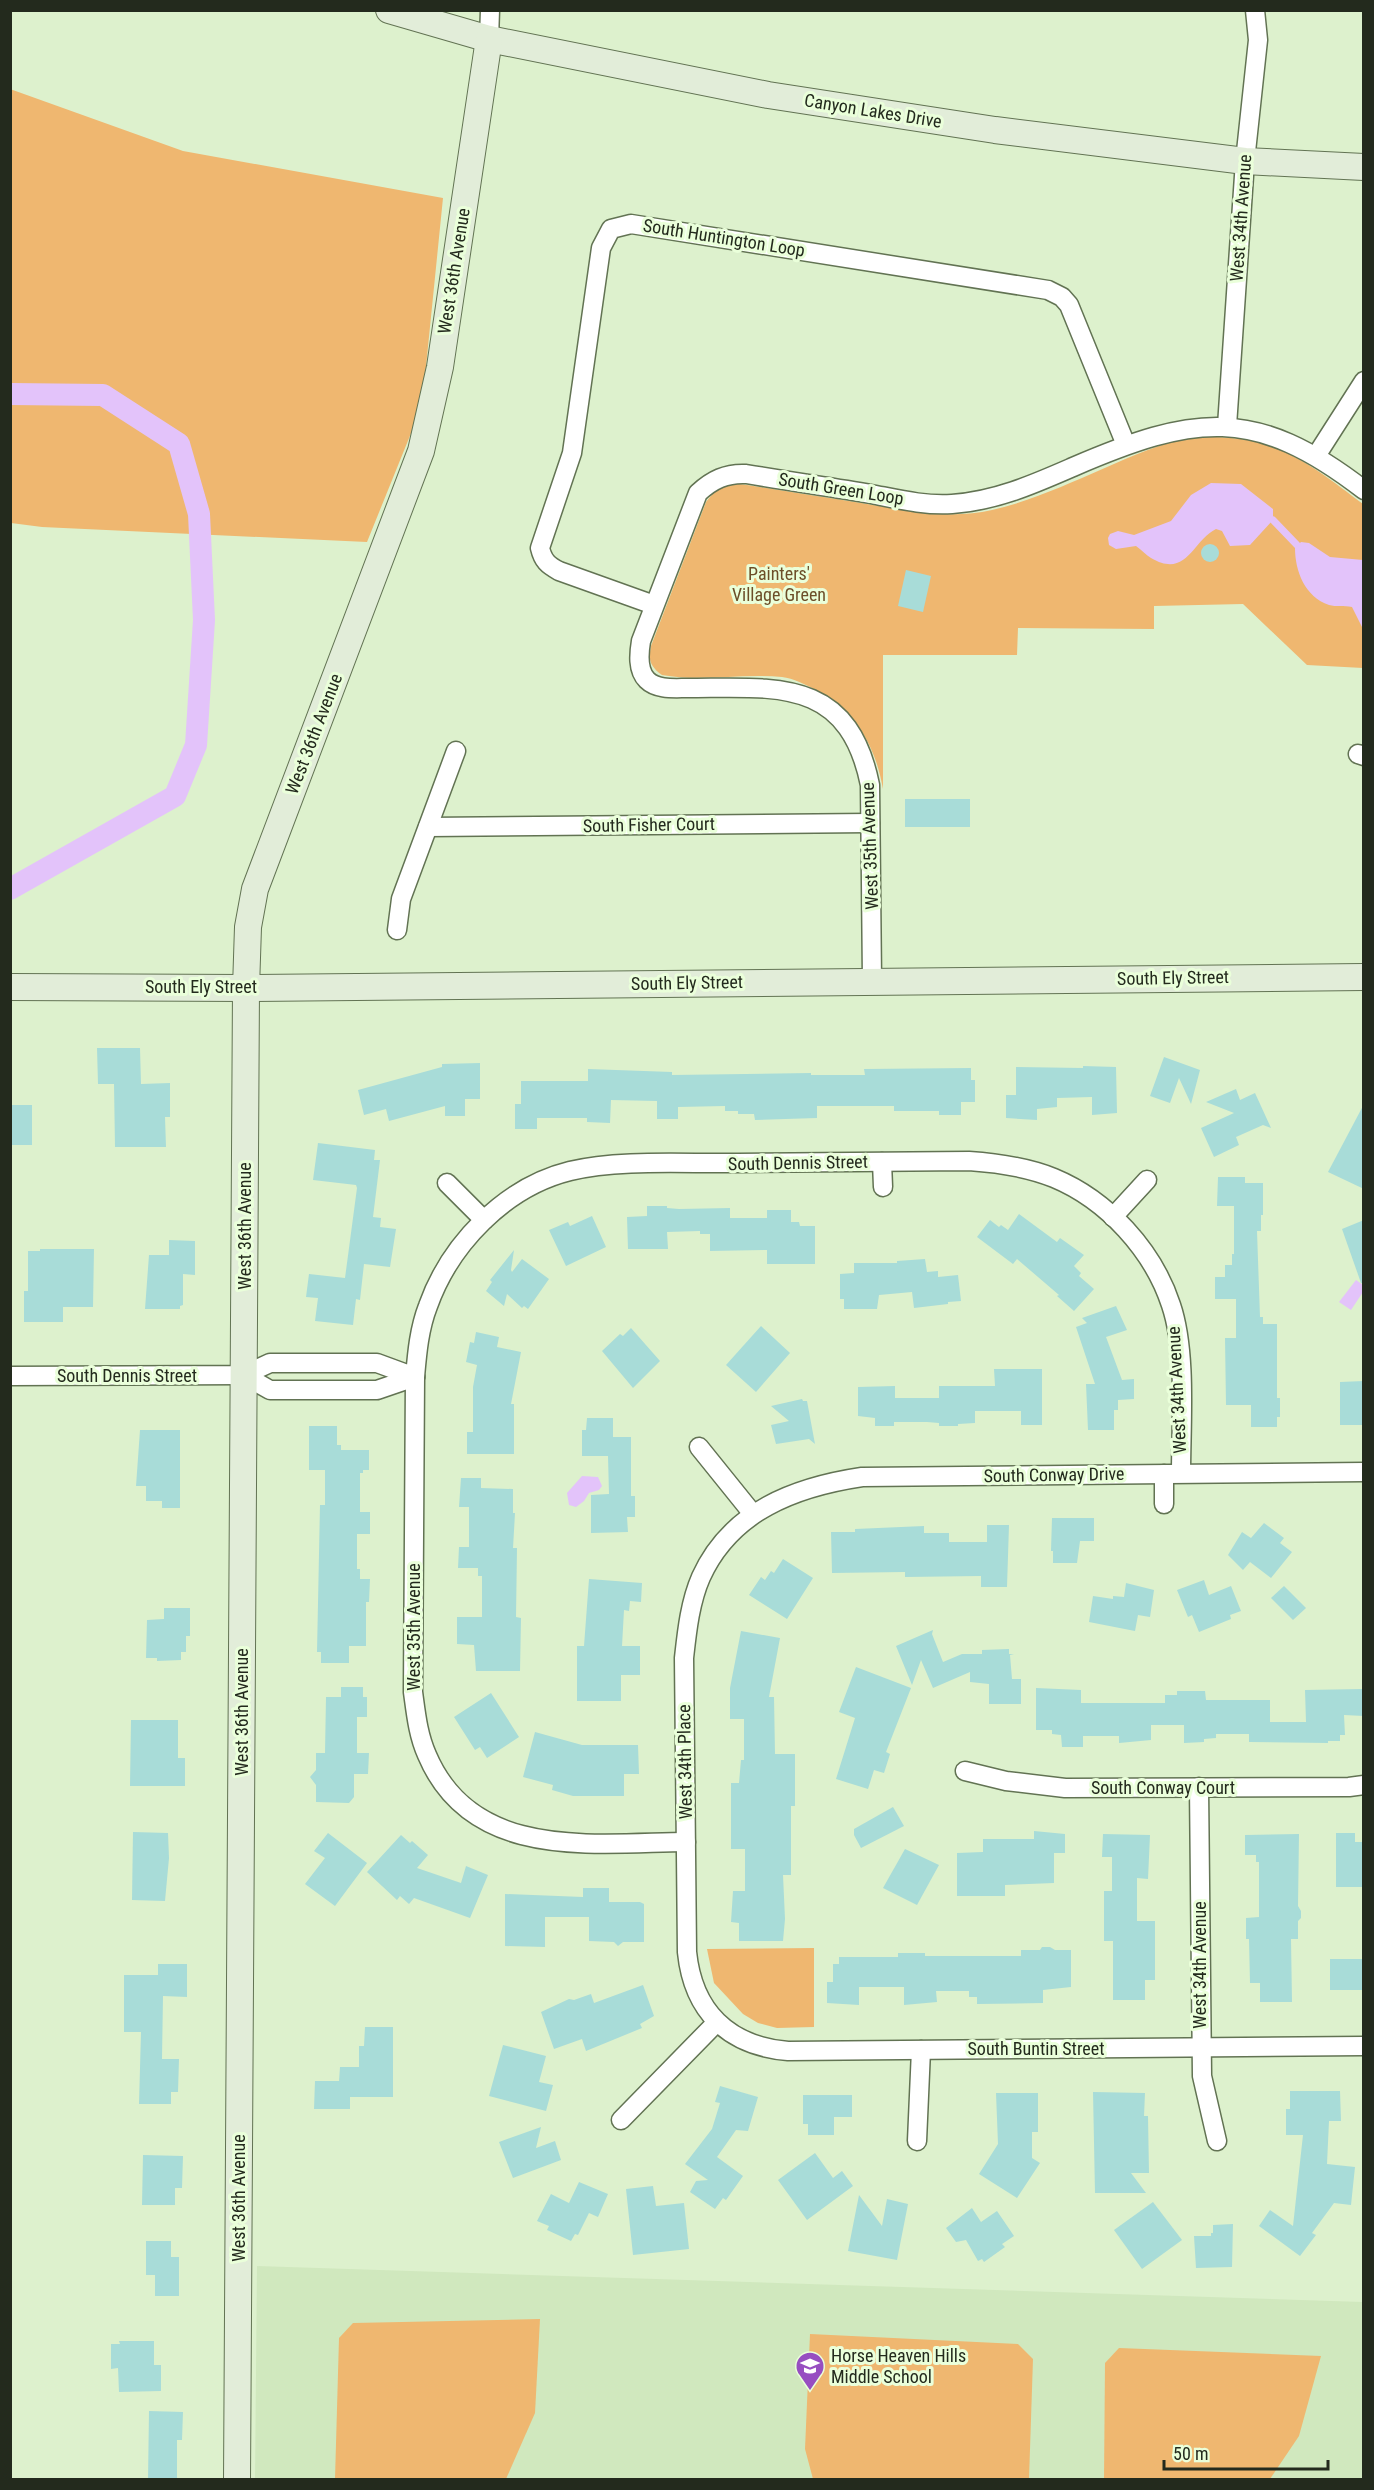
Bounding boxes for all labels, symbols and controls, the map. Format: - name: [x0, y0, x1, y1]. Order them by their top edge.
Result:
- street label: Canyon Lakes Drive: [803, 89, 943, 132]
- street label: West 34th Avenue: [1226, 154, 1255, 282]
- street label: West 36th Avenue: [433, 206, 474, 335]
- street label: South Huntington Loop: [642, 214, 807, 261]
- street label: South Green Loop: [777, 468, 905, 509]
- park label: Painters' Village Green: [732, 563, 826, 605]
- street label: West 36th Avenue: [281, 671, 346, 797]
- street label: West 35th Avenue: [857, 782, 882, 910]
- street label: South Fisher Court: [583, 813, 715, 836]
- street label: South Ely Street: [1117, 966, 1229, 989]
- street label: South Ely Street: [631, 971, 743, 994]
- street label: South Ely Street: [145, 976, 257, 997]
- street label: South Dennis Street: [728, 1151, 868, 1174]
- street label: West 36th Avenue: [234, 1162, 255, 1290]
- street label: West 34th Avenue: [1163, 1326, 1190, 1454]
- street label: South Dennis Street: [57, 1365, 197, 1386]
- street label: South Conway Drive: [983, 1463, 1125, 1486]
- street label: West 35th Avenue: [403, 1563, 424, 1691]
- street label: West 36th Avenue: [231, 1648, 252, 1776]
- street label: West 34th Place: [673, 1704, 696, 1820]
- street label: South Conway Court: [1091, 1777, 1235, 1798]
- street label: West 34th Avenue: [1189, 1901, 1210, 2029]
- street label: South Buntin Street: [968, 2038, 1104, 2059]
- street label: West 36th Avenue: [228, 2134, 249, 2262]
- place label: Horse Heaven Hills Middle School: [831, 2345, 966, 2387]
- school or university icon: Horse Heaven Hills Middle School: [794, 2350, 826, 2392]
- scale bar: [1164, 2433, 1328, 2471]
- text: 50 m: [1173, 2443, 1208, 2464]

